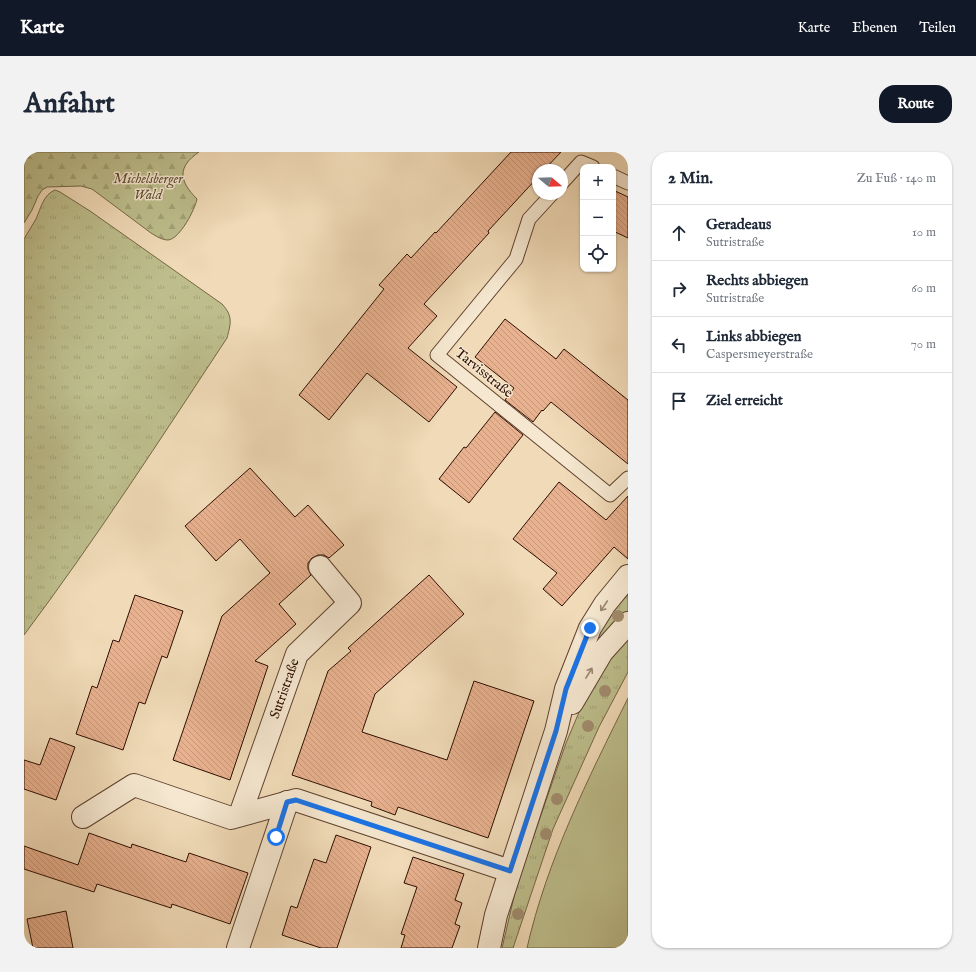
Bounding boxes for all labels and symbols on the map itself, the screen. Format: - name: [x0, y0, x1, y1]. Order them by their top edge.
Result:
- north arrow: [532, 164, 568, 200]
- park label: Michelsberger Wald: [113, 170, 184, 204]
- street label: Tarvisstraße: [451, 344, 517, 402]
- one-way arrow: [600, 600, 608, 611]
- route end: [581, 619, 599, 637]
- street label: Sutristraße: [266, 656, 304, 721]
- one-way arrow: [586, 667, 594, 679]
- route start: [267, 828, 285, 846]

